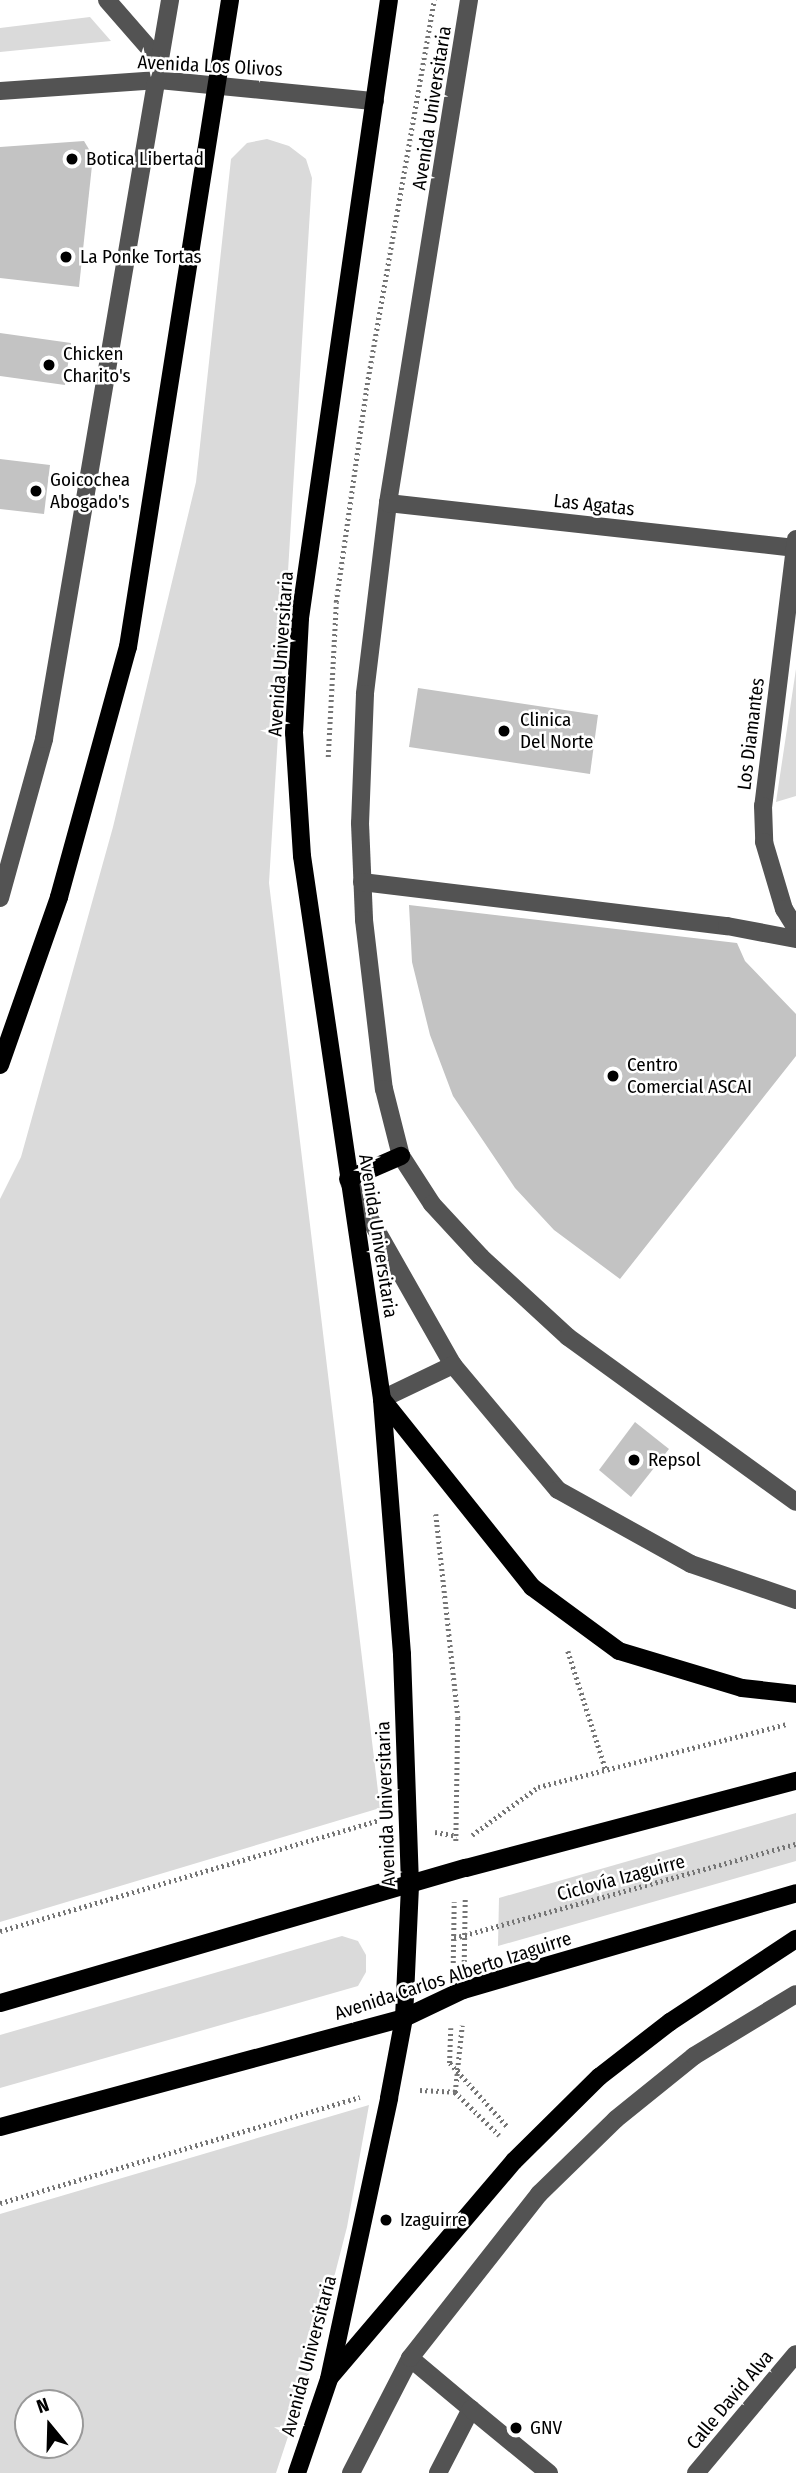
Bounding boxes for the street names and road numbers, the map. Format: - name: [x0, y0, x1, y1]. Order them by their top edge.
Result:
- street label: Avenida Universitaria: [408, 24, 456, 192]
- street label: Avenida Los Olivos: [137, 51, 283, 81]
- street label: Las Agatas: [552, 489, 636, 521]
- street label: Avenida Universitaria: [264, 571, 298, 737]
- street label: Los Diamantes: [733, 676, 769, 792]
- street label: Avenida Universitaria: [354, 1152, 402, 1320]
- street label: Avenida Universitaria: [372, 1721, 400, 1887]
- street label: Ciclovía Izaguirre: [555, 1850, 687, 1906]
- street label: Avenida Carlos Alberto Izaguirre: [332, 1927, 574, 2025]
- street label: Avenida Universitaria: [277, 2273, 341, 2439]
- street label: Calle David Alva: [682, 2346, 778, 2454]

